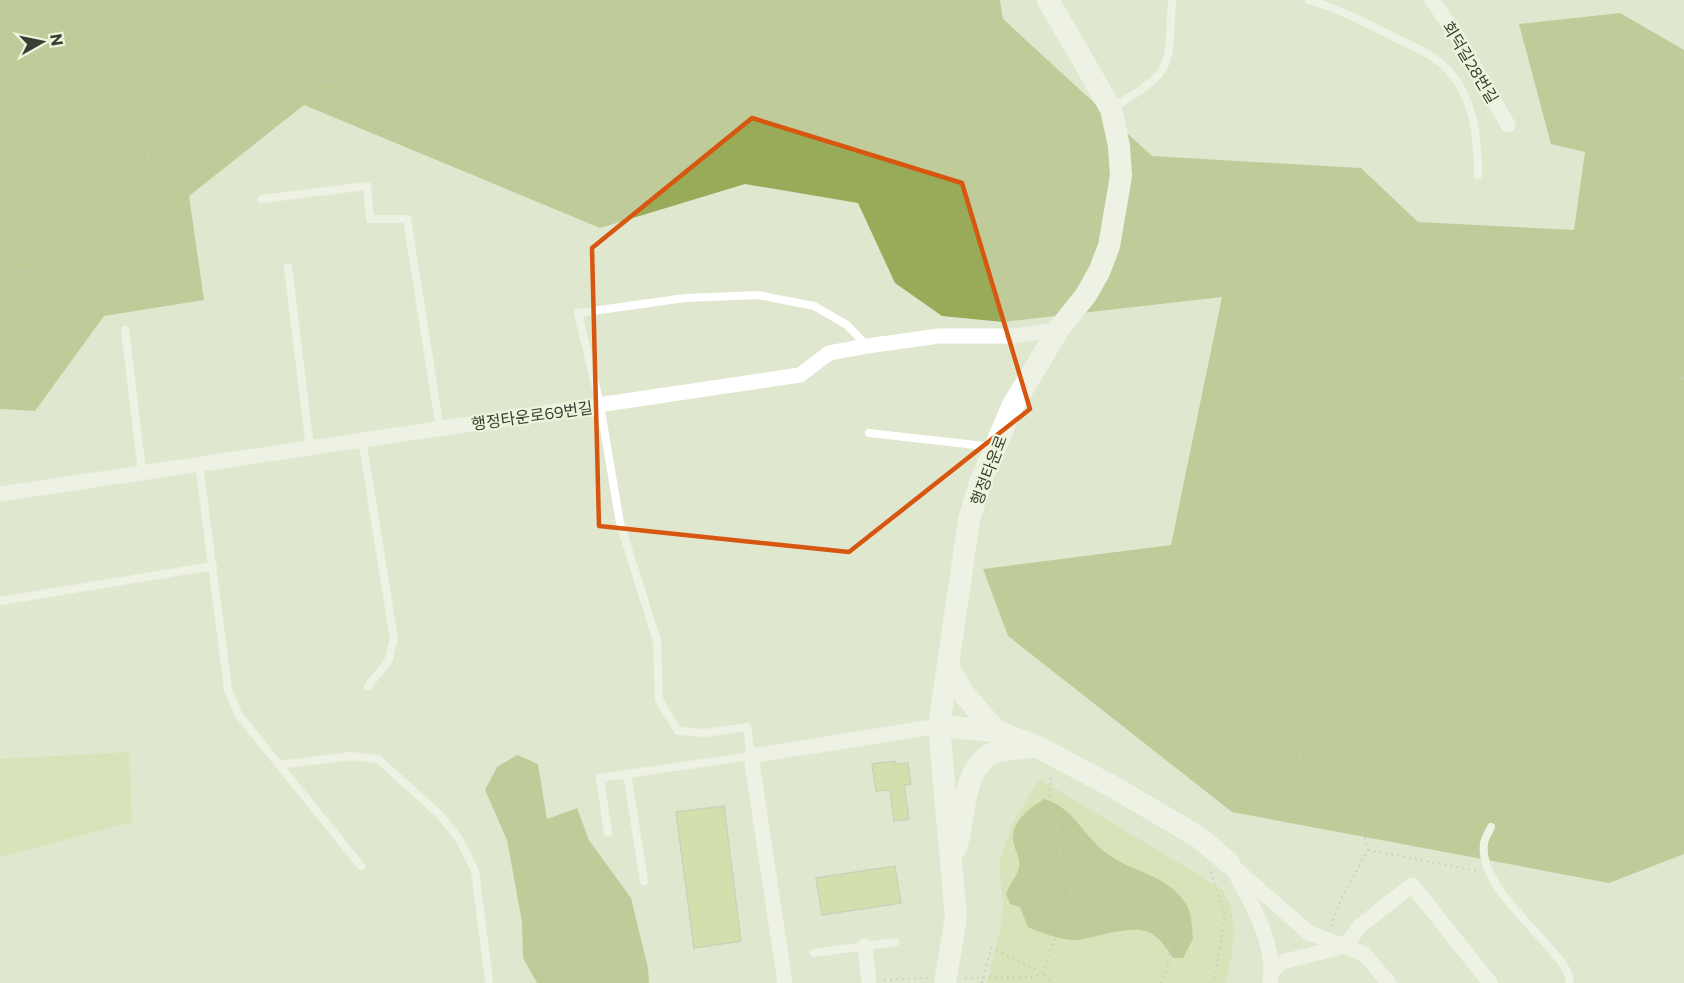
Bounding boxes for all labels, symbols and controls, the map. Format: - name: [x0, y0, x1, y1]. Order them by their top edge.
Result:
- north arrow: [12, 12, 72, 72]
- street label: 회덕길28번길: [1439, 18, 1503, 106]
- text: N: [47, 32, 68, 47]
- street label: 행정타운로69번길: [470, 397, 594, 433]
- street label: 행정타운로: [966, 432, 1010, 508]

